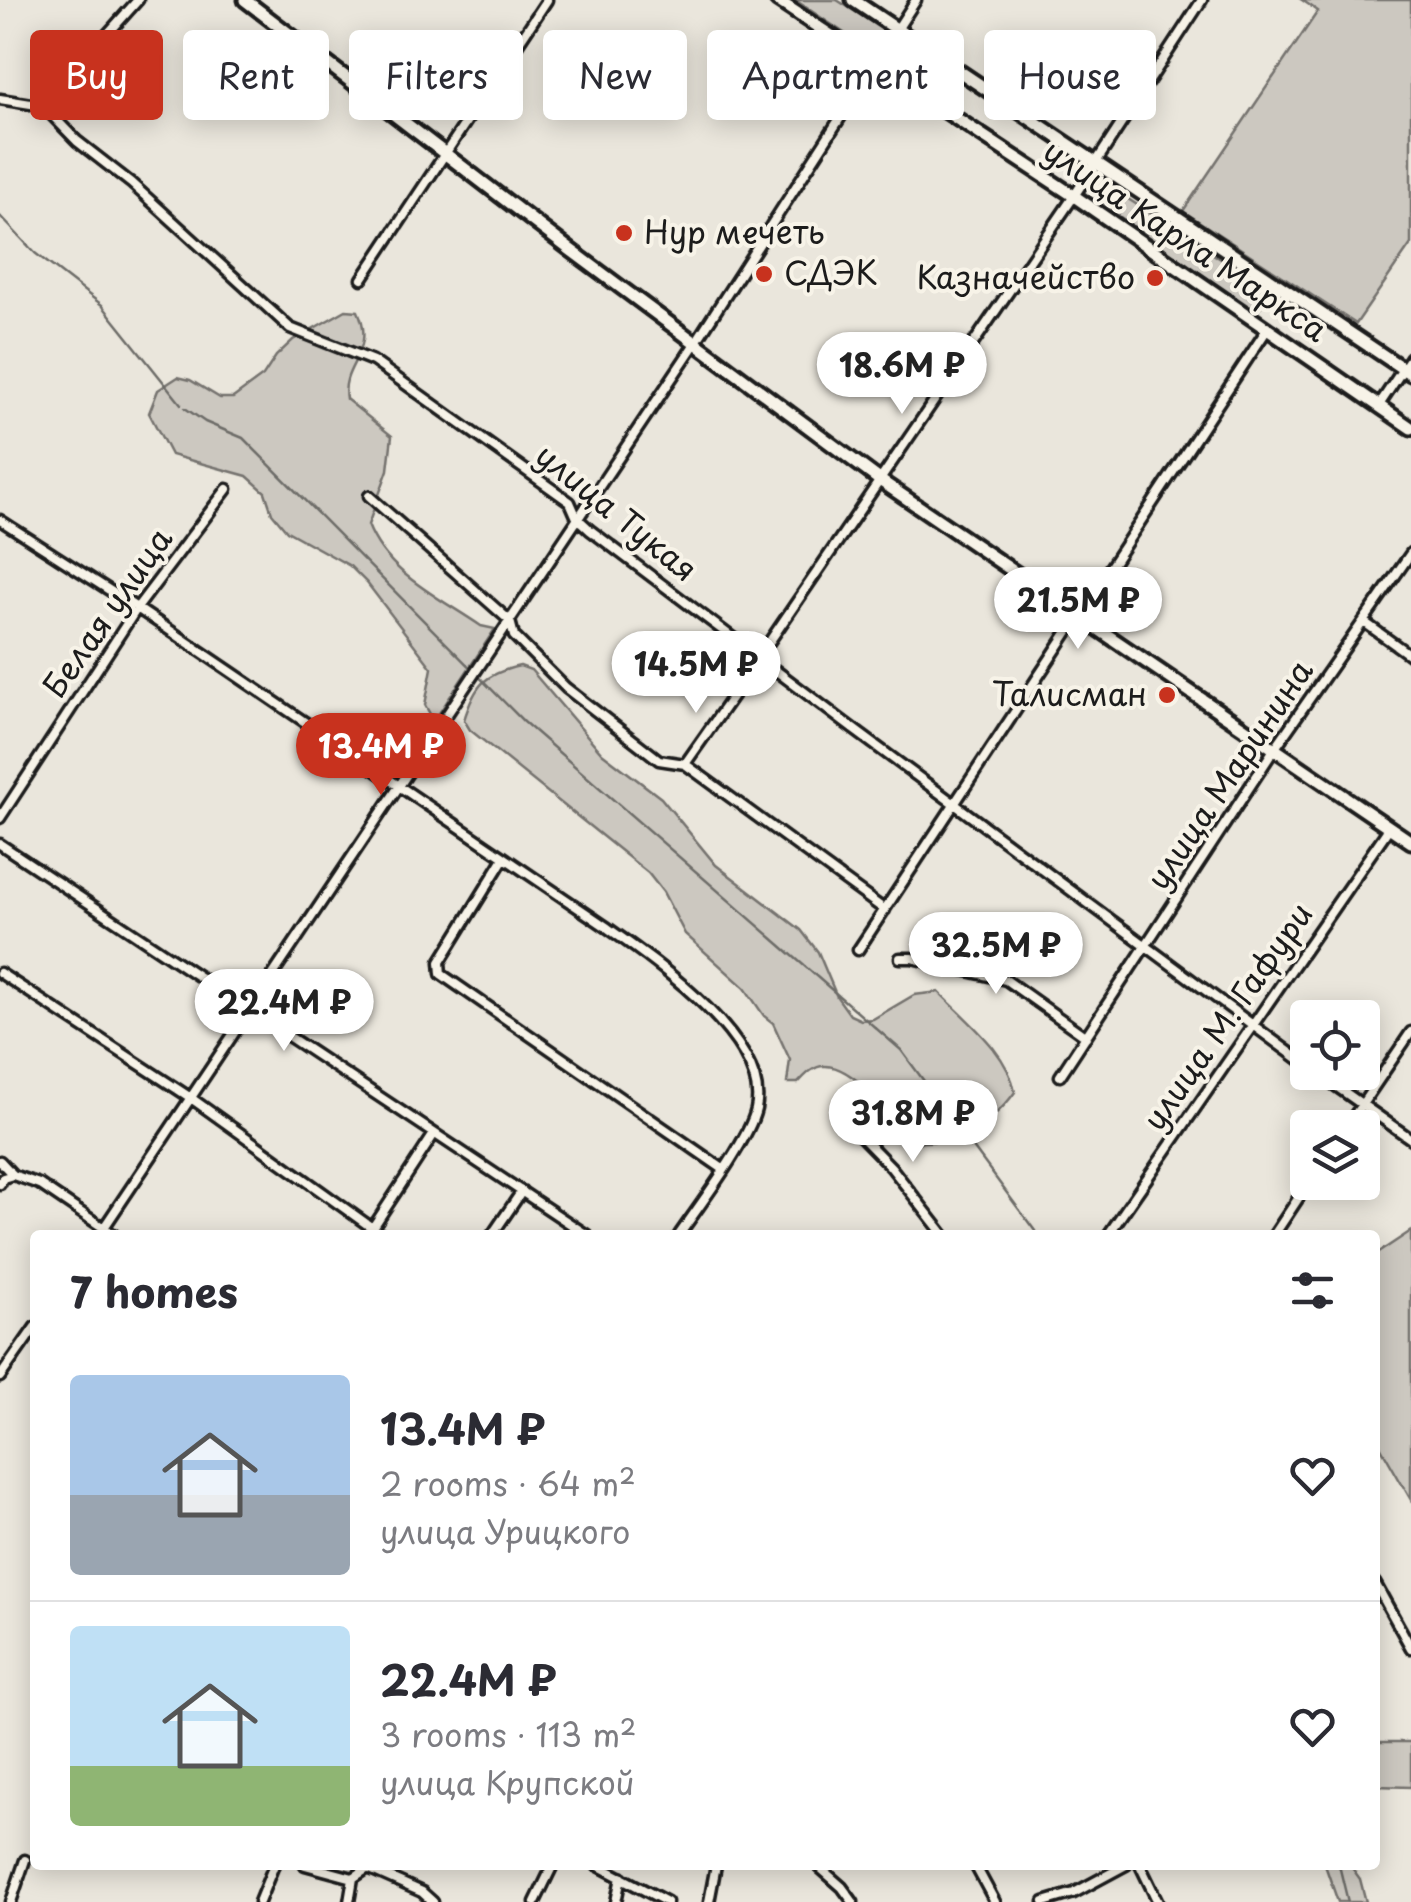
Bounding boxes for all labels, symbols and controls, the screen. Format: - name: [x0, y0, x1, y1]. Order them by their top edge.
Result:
- chip: Buy: [30, 30, 163, 120]
- chip: Rent: [183, 30, 329, 120]
- chip: Filters: [349, 30, 523, 120]
- chip: New: [543, 30, 687, 120]
- chip: Apartment: [707, 30, 964, 120]
- chip: House: [984, 30, 1156, 120]
- street label: улица Карла Маркса: [1034, 126, 1338, 353]
- place label: Нур мечеть: [644, 207, 825, 255]
- marker: Нур мечеть: [613, 222, 635, 244]
- place label: СДЭК: [784, 248, 878, 296]
- place label: Казначейство: [917, 252, 1135, 300]
- marker: СДЭК: [753, 263, 775, 285]
- marker: Казначейство: [1144, 267, 1166, 289]
- pin: 18.6M ₽: [810, 332, 994, 417]
- text: 18.6M ₽: [839, 340, 965, 388]
- street label: улица Тукая: [526, 431, 709, 592]
- street label: Белая улица: [30, 517, 183, 707]
- pin: 21.5M ₽: [986, 567, 1170, 652]
- text: 21.5M ₽: [1016, 575, 1140, 623]
- pin: 14.5M ₽: [604, 631, 788, 716]
- text: 14.5M ₽: [634, 639, 758, 687]
- street label: улица Маринина: [1133, 649, 1323, 899]
- place label: Талисман: [992, 669, 1147, 717]
- marker: Талисман: [1156, 684, 1178, 706]
- pin: 13.4M ₽: [289, 713, 473, 798]
- text: 13.4M ₽: [318, 721, 444, 769]
- street label: улица М. Гафури: [1130, 892, 1323, 1140]
- pin: 32.5M ₽: [904, 912, 1088, 997]
- text: 32.5M ₽: [931, 920, 1061, 968]
- pin: 22.4M ₽: [192, 969, 376, 1054]
- text: 22.4M ₽: [217, 977, 351, 1025]
- map controls: [1290, 1000, 1380, 1200]
- button: locate: [1290, 1000, 1380, 1090]
- pin: 31.8M ₽: [821, 1080, 1005, 1165]
- text: 31.8M ₽: [851, 1088, 975, 1136]
- button: layers: [1290, 1110, 1380, 1200]
- text: 7 homes: [70, 1259, 238, 1322]
- icon: filters: [1285, 1263, 1340, 1318]
- text: 13.4M ₽: [380, 1396, 545, 1459]
- icon: home: [150, 1415, 270, 1535]
- icon: heart: [1285, 1448, 1340, 1503]
- text: 2 rooms · 64 m²: [380, 1459, 636, 1507]
- text: улица Урицкого: [380, 1507, 630, 1555]
- text: 22.4M ₽: [380, 1647, 557, 1710]
- icon: home: [150, 1666, 270, 1786]
- icon: heart: [1285, 1699, 1340, 1754]
- text: 3 rooms · 113 m²: [380, 1710, 637, 1758]
- text: улица Крупской: [380, 1758, 635, 1806]

